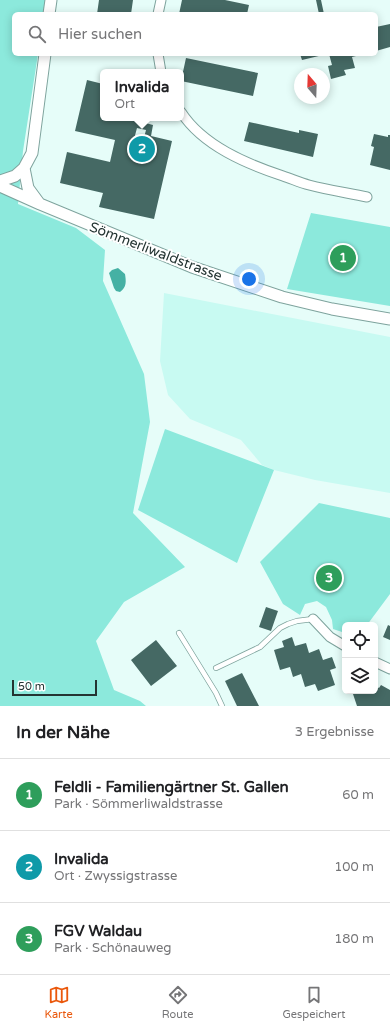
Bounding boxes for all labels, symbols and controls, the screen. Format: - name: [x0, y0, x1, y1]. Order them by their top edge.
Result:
- search box: [12, 12, 378, 56]
- icon: search: [26, 23, 48, 45]
- text: Hier suchen: [58, 25, 142, 43]
- north arrow: [294, 68, 330, 104]
- popup: [100, 69, 184, 121]
- text: Invalida: [115, 78, 169, 96]
- text: Ort: [115, 96, 135, 112]
- pin: 2: [129, 134, 155, 164]
- street label: Sömmerliwaldstrasse: [87, 218, 225, 285]
- pin: 1: [330, 243, 356, 273]
- your location: [239, 269, 259, 289]
- pin: 3: [316, 563, 342, 593]
- map controls: [342, 622, 378, 694]
- button: locate: [342, 622, 378, 658]
- button: layers: [342, 658, 378, 694]
- scale bar: [12, 678, 97, 697]
- text: 50 m: [18, 680, 45, 693]
- text: In der Nähe: [16, 722, 110, 743]
- text: 3 Ergebnisse: [295, 724, 374, 740]
- text: Feldli - Familiengärtner St. Gallen: [54, 778, 289, 796]
- text: 1: [25, 787, 33, 803]
- text: 60 m: [342, 787, 374, 803]
- text: Park · Sömmerliwaldstrasse: [54, 796, 223, 812]
- text: Invalida: [54, 850, 109, 868]
- text: 2: [25, 859, 33, 875]
- text: 100 m: [334, 859, 374, 875]
- text: Ort · Zwyssigstrasse: [54, 868, 177, 884]
- text: FGV Waldau: [54, 922, 142, 940]
- text: 3: [25, 931, 33, 947]
- text: 180 m: [334, 931, 374, 947]
- text: Park · Schönauweg: [54, 940, 172, 956]
- tab: Karte: [45, 984, 73, 1021]
- tab: Route: [162, 984, 193, 1021]
- tab: Gespeichert: [282, 984, 345, 1021]

